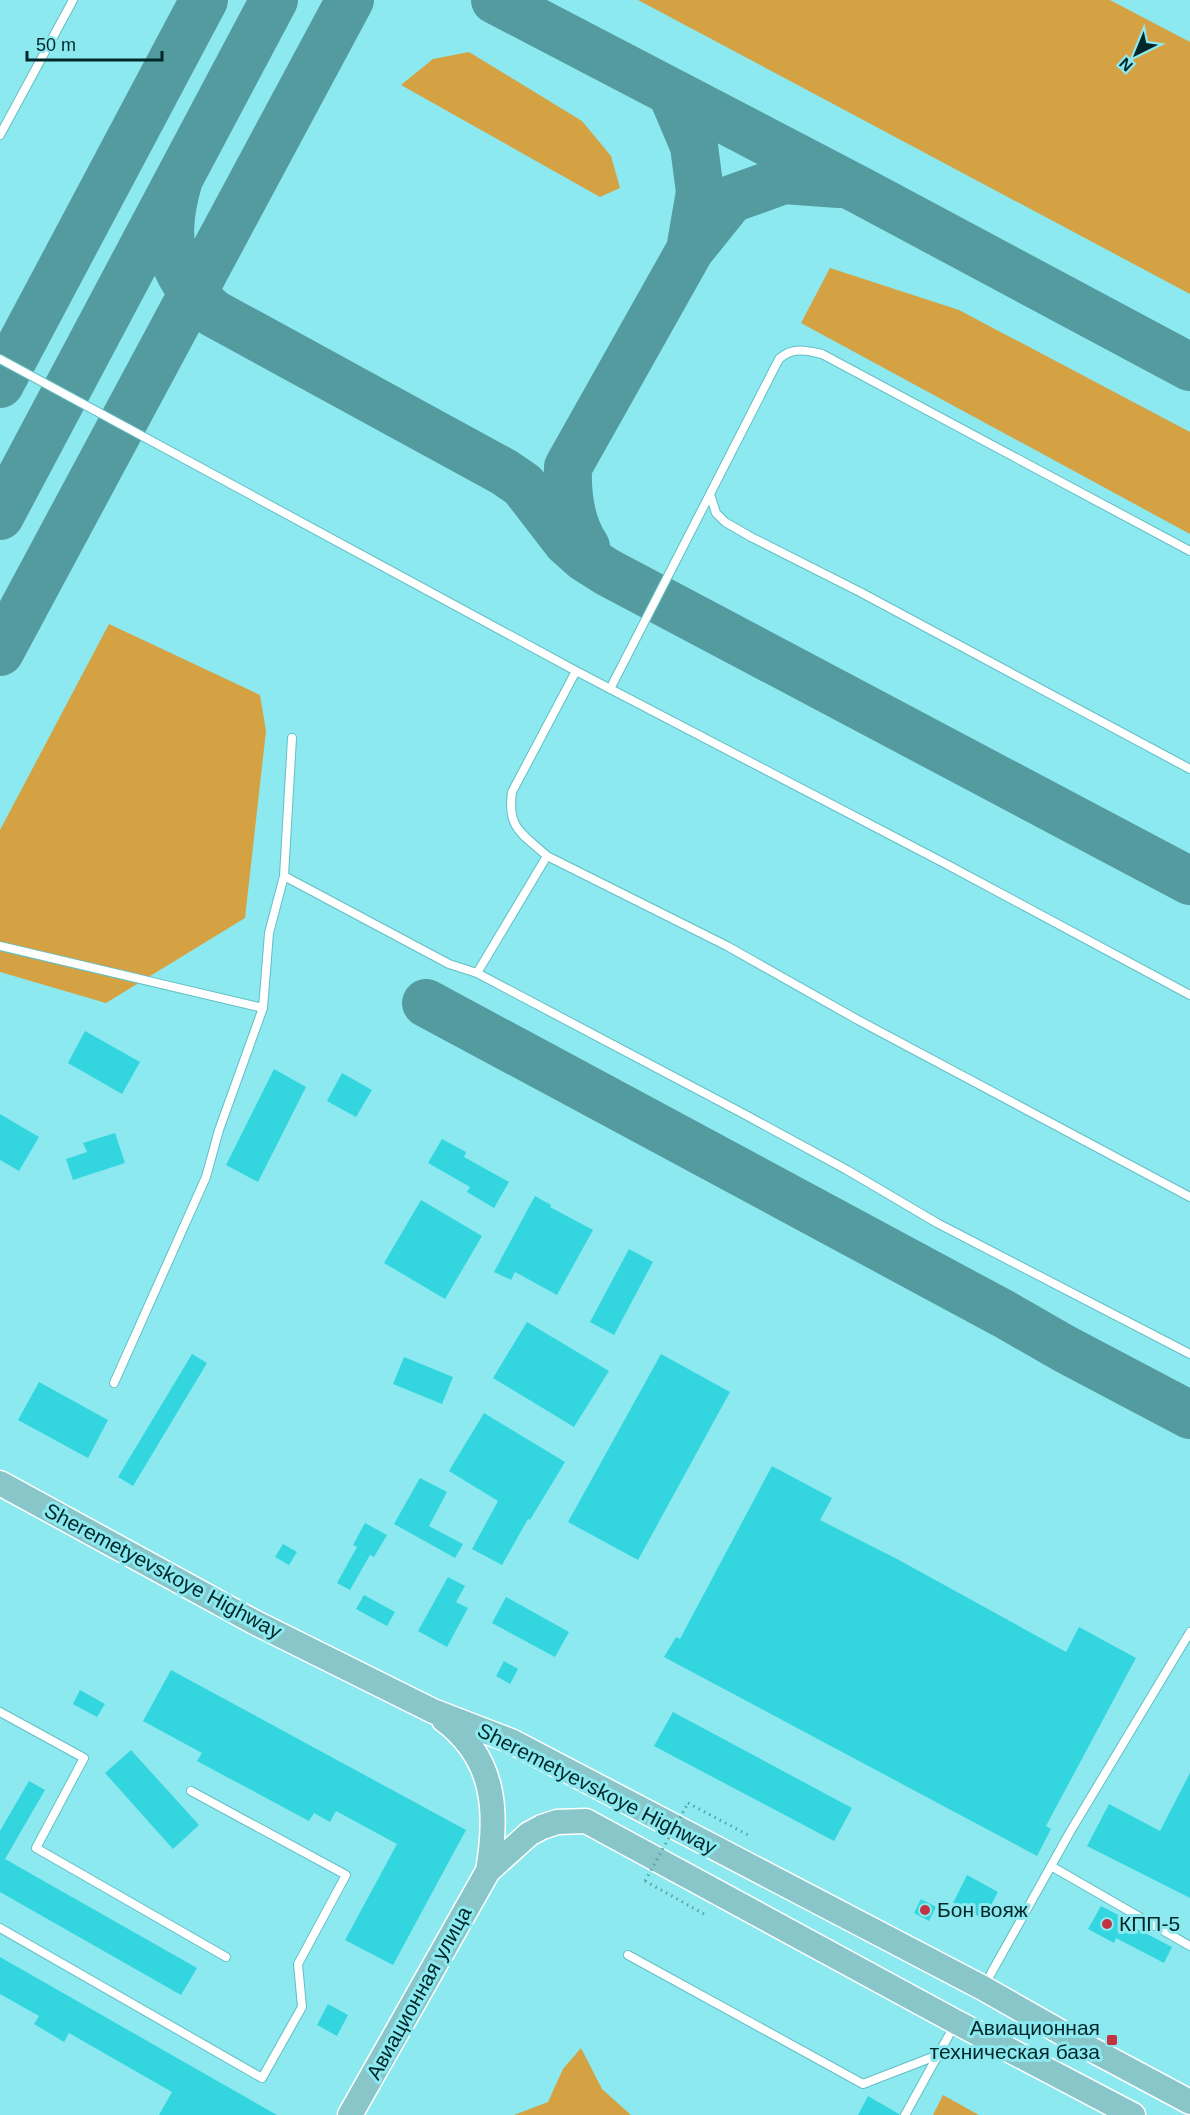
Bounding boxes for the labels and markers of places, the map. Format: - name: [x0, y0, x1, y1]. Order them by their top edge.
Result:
- place label: Бон вояж: [937, 1898, 1028, 1921]
- marker: Бон вояж: [918, 1903, 932, 1917]
- place label: КПП-5: [1119, 1912, 1180, 1935]
- marker: КПП-5: [1100, 1917, 1114, 1931]
- place label: Авиационная техническая база: [930, 2016, 1100, 2063]
- marker: Авиационная техническая база: [1105, 2033, 1119, 2047]

